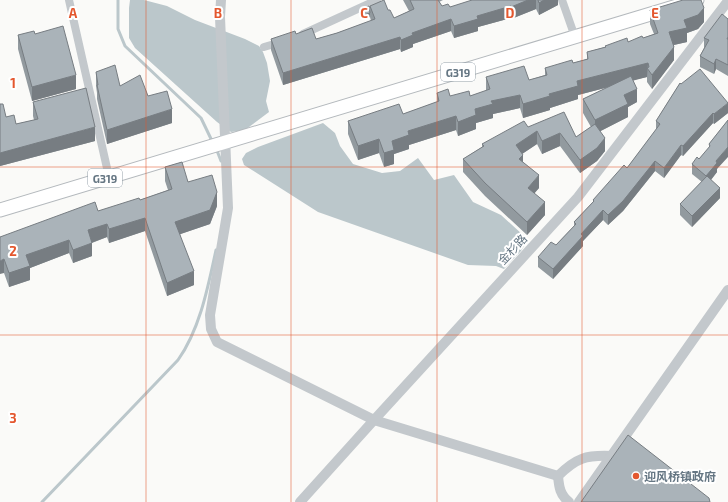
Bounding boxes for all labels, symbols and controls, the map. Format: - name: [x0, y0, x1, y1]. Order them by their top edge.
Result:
- text: A: [69, 5, 78, 21]
- text: B: [214, 5, 222, 21]
- text: C: [360, 5, 368, 21]
- text: D: [506, 5, 515, 21]
- text: E: [651, 5, 659, 21]
- road number: G319: [441, 63, 475, 81]
- text: 1: [10, 75, 16, 91]
- road number: G319: [88, 169, 122, 187]
- street label: 金杉路: [495, 231, 529, 267]
- text: 2: [9, 243, 17, 259]
- text: 3: [9, 410, 17, 426]
- place label: 迎风桥镇政府: [644, 469, 716, 483]
- marker: 迎风桥镇政府: [631, 471, 641, 481]

